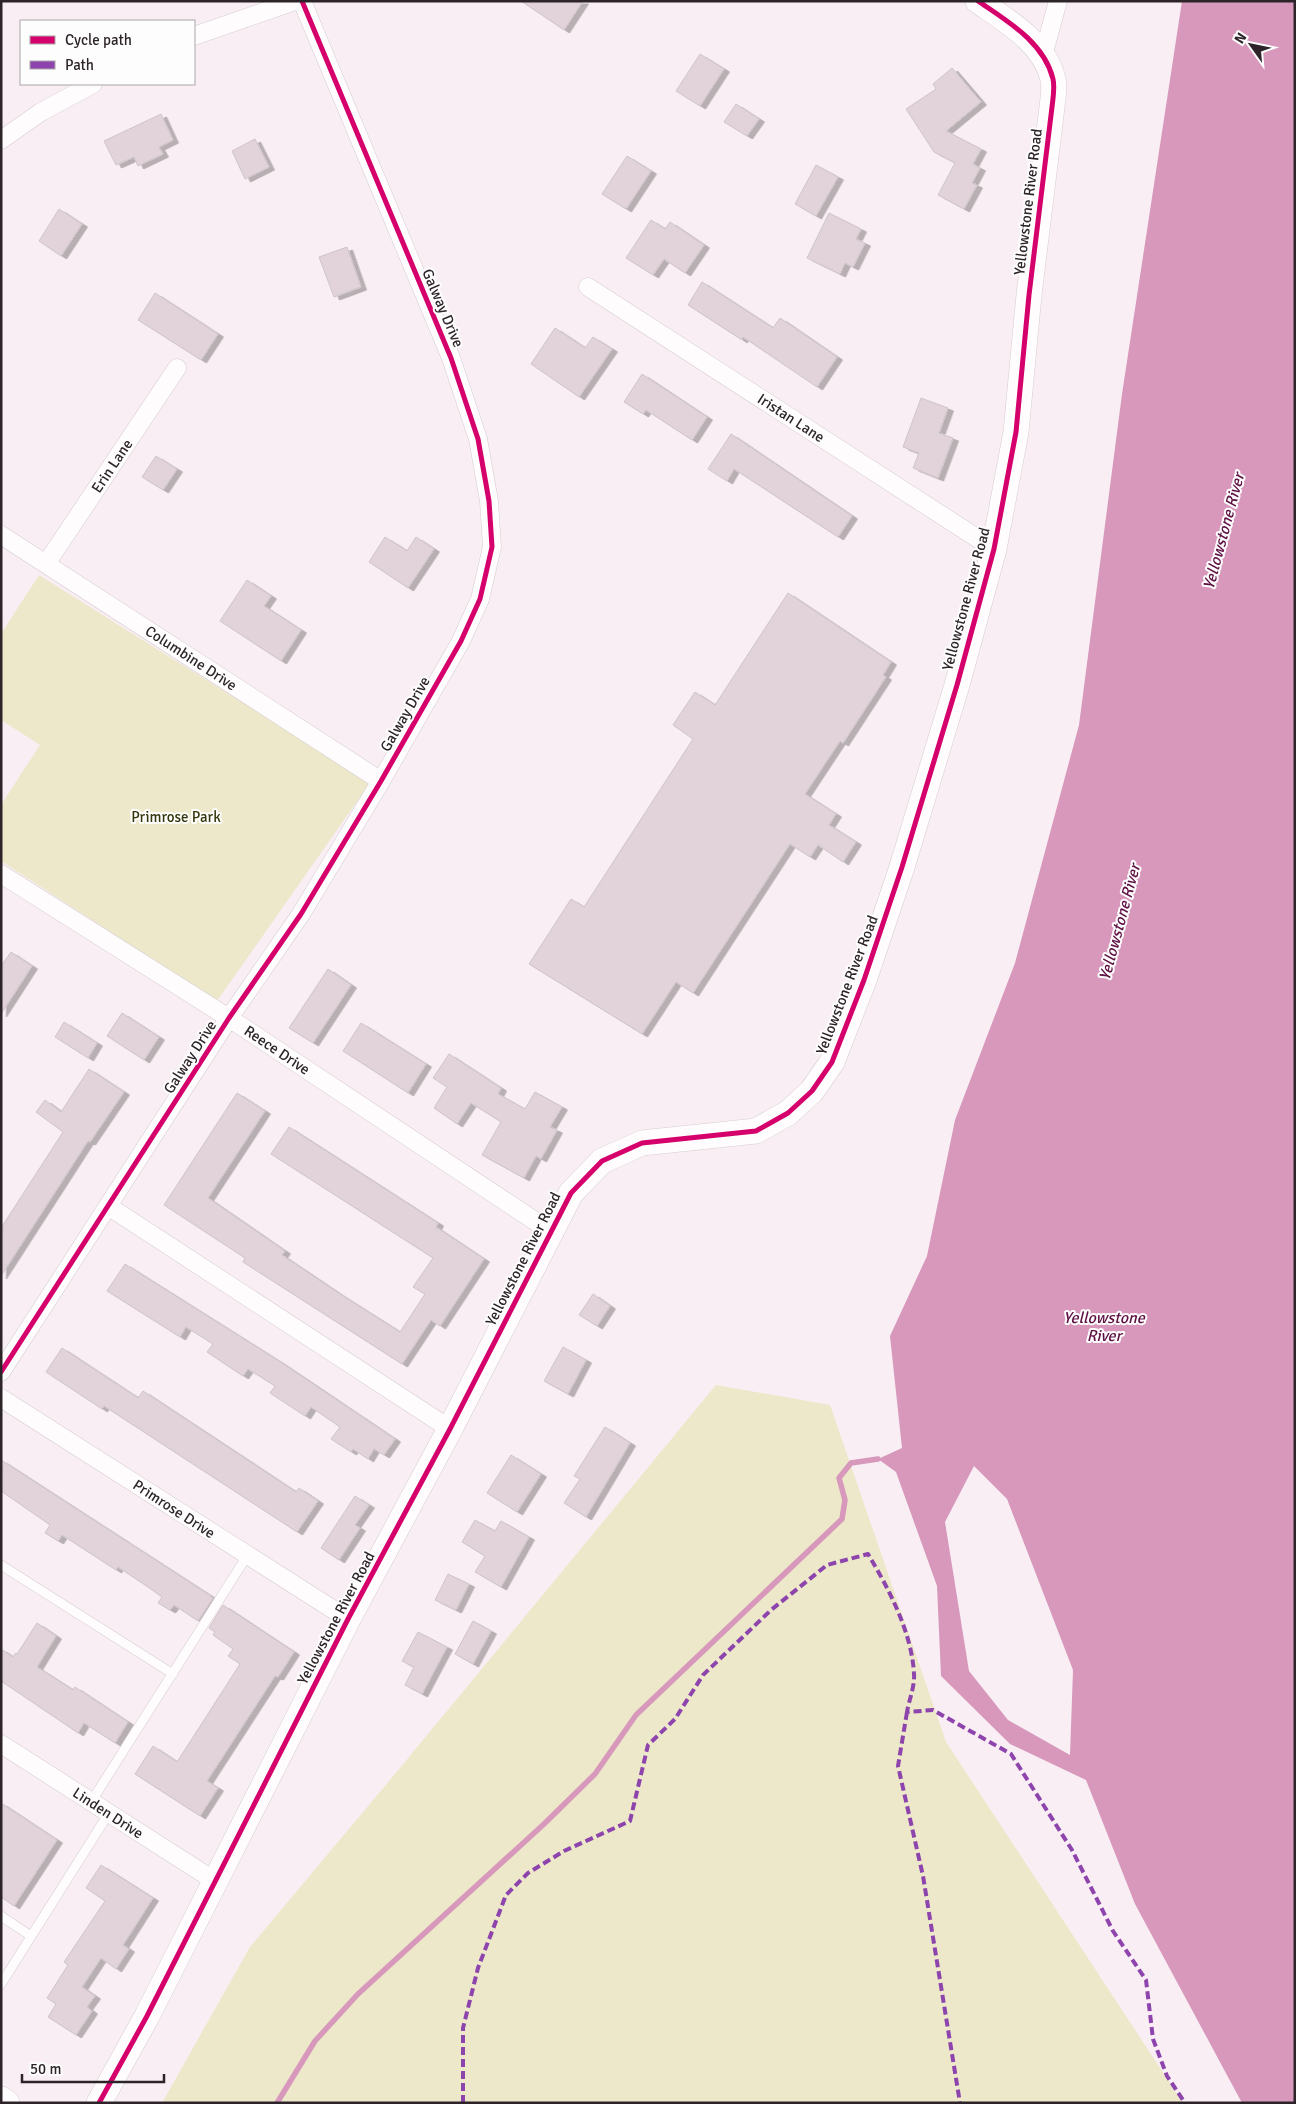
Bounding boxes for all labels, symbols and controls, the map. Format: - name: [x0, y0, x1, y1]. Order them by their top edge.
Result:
- legend: [20, 20, 195, 85]
- north arrow: [1226, 20, 1276, 70]
- text: N: [1231, 29, 1250, 47]
- text: Cycle path: [65, 31, 132, 49]
- text: Path: [65, 56, 94, 74]
- street label: Yellowstone River Road: [1010, 128, 1046, 276]
- street label: Galway Drive: [418, 266, 468, 350]
- street label: Iristan Lane: [754, 390, 828, 446]
- street label: Erin Lane: [88, 436, 136, 496]
- water label: Yellowstone River: [1199, 469, 1250, 592]
- street label: Yellowstone River Road: [938, 525, 994, 673]
- street label: Columbine Drive: [142, 622, 240, 694]
- street label: Galway Drive: [376, 673, 434, 755]
- park label: Primrose Park: [131, 808, 221, 826]
- water label: Yellowstone River: [1095, 860, 1146, 983]
- street label: Yellowstone River Road: [812, 913, 882, 1057]
- street label: Galway Drive: [160, 1017, 220, 1097]
- street label: Reece Drive: [241, 1022, 313, 1078]
- street label: Yellowstone River Road: [481, 1189, 565, 1329]
- water label: Yellowstone River: [1063, 1308, 1146, 1346]
- street label: Primrose Drive: [130, 1476, 218, 1542]
- street label: Yellowstone River Road: [293, 1549, 379, 1687]
- street label: Linden Drive: [69, 1784, 147, 1842]
- scale bar: [22, 2052, 165, 2084]
- text: 50 m: [30, 2060, 61, 2078]

